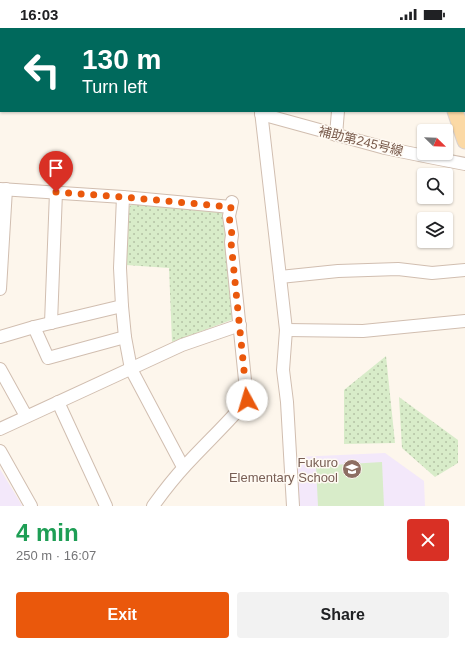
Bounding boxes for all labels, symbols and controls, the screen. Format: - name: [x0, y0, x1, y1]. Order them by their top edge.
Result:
- text: 16:03: [20, 6, 58, 23]
- icon: left: [16, 44, 68, 96]
- text: 130 m: [82, 44, 161, 75]
- text: Turn left: [82, 77, 147, 97]
- street label: 補助第245号線: [317, 123, 405, 159]
- north arrow: [417, 124, 453, 160]
- map controls: [417, 124, 453, 248]
- pin: [39, 151, 73, 192]
- icon: arrive: [45, 157, 67, 179]
- button: search: [417, 168, 453, 204]
- button: layers: [417, 212, 453, 248]
- position arrow: [226, 379, 268, 421]
- place label: Fukuro Elementary School: [229, 455, 338, 485]
- school or university icon: Fukuro Elementary School: [341, 458, 363, 480]
- text: 4 min: [16, 519, 79, 546]
- button: close: [407, 519, 449, 561]
- text: 250 m · 16:07: [16, 548, 96, 563]
- button: Exit: [16, 592, 229, 638]
- button: Share: [237, 592, 449, 638]

